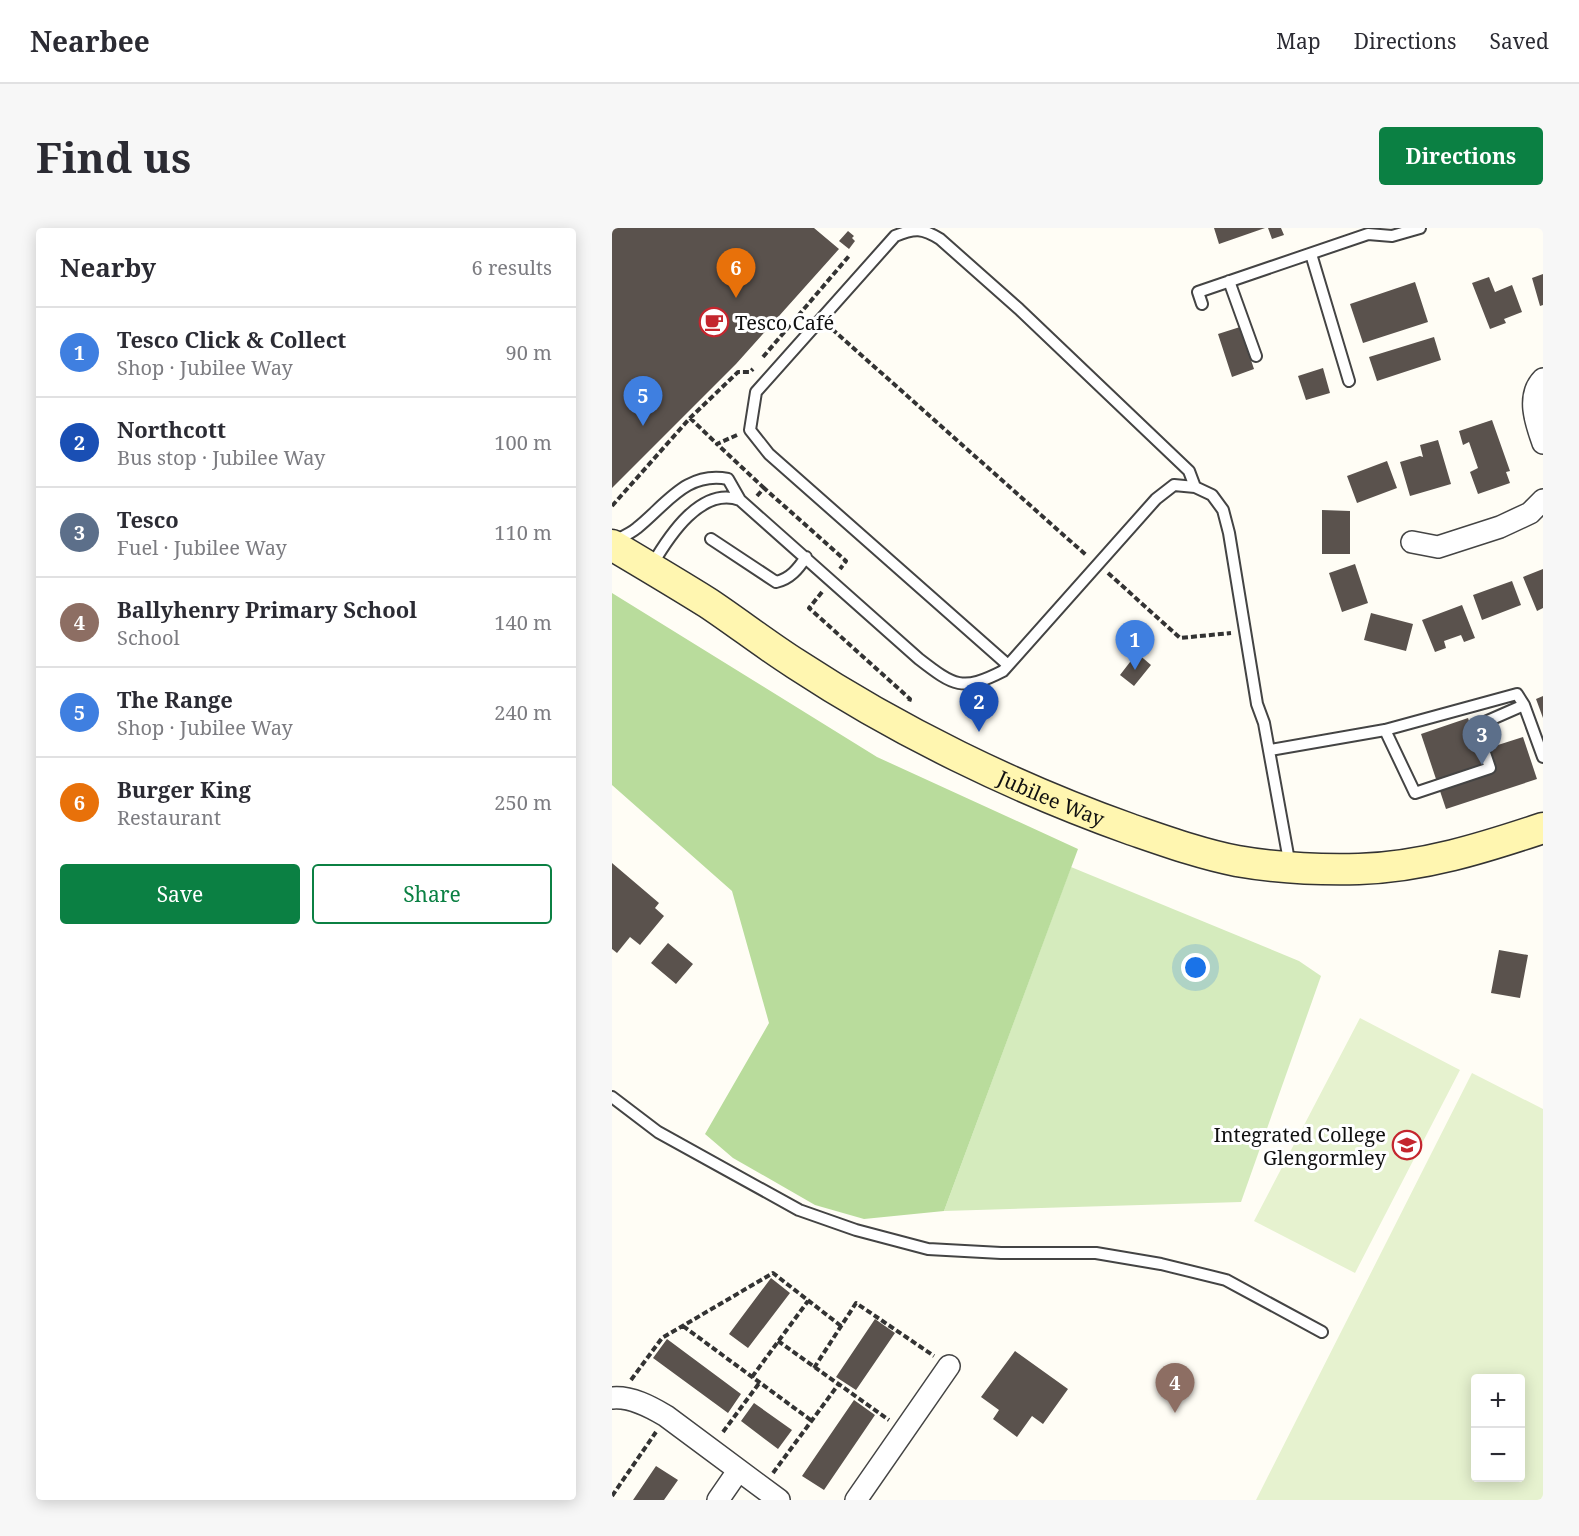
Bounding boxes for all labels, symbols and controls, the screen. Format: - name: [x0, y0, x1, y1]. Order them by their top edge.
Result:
- text: Nearbee: [30, 22, 150, 60]
- text: Map: [1276, 27, 1321, 55]
- text: Directions: [1354, 27, 1456, 55]
- text: Saved: [1489, 27, 1549, 55]
- button: Directions: [1379, 127, 1543, 185]
- text: Find us: [36, 128, 191, 185]
- pin: 6: [716, 248, 756, 298]
- text: Nearby: [60, 249, 156, 285]
- text: 6 results: [472, 254, 552, 281]
- cafe icon: Tesco Café: [698, 306, 730, 338]
- place label: Tesco Café: [735, 309, 834, 336]
- text: Tesco Click & Collect: [117, 324, 346, 354]
- text: 1: [74, 339, 85, 366]
- text: 90 m: [506, 339, 552, 366]
- text: Shop · Jubilee Way: [117, 354, 293, 381]
- pin: 5: [624, 376, 663, 426]
- text: Northcott: [117, 414, 226, 444]
- text: 2: [74, 429, 85, 456]
- text: 100 m: [494, 429, 552, 456]
- text: Bus stop · Jubilee Way: [117, 444, 325, 471]
- text: Tesco: [117, 504, 179, 534]
- text: 3: [74, 519, 85, 546]
- text: 110 m: [494, 519, 552, 546]
- text: Fuel · Jubilee Way: [117, 534, 287, 561]
- text: Ballyhenry Primary School: [117, 594, 417, 624]
- text: 4: [74, 609, 85, 636]
- text: 140 m: [494, 609, 552, 636]
- pin: 1: [1116, 620, 1154, 670]
- text: School: [117, 624, 180, 651]
- pin: 2: [960, 682, 998, 732]
- text: The Range: [117, 684, 233, 714]
- text: 5: [74, 699, 85, 726]
- text: 240 m: [494, 699, 552, 726]
- text: Shop · Jubilee Way: [117, 714, 293, 741]
- pin: 3: [1462, 716, 1502, 765]
- street label: Jubilee Way: [993, 763, 1109, 832]
- text: Burger King: [117, 774, 251, 804]
- text: 6: [74, 789, 85, 816]
- text: 250 m: [494, 789, 552, 816]
- text: Restaurant: [117, 804, 221, 831]
- button: Save: [60, 864, 300, 924]
- button: Share: [312, 864, 552, 924]
- your location: [1181, 953, 1210, 982]
- place label: Integrated College Glengormley: [1213, 1121, 1387, 1171]
- school or university icon: Integrated College Glengormley: [1391, 1129, 1423, 1161]
- pin: 4: [1156, 1364, 1194, 1413]
- map controls: [1471, 1374, 1525, 1482]
- button: +: [1471, 1374, 1525, 1428]
- button: −: [1471, 1428, 1525, 1482]

